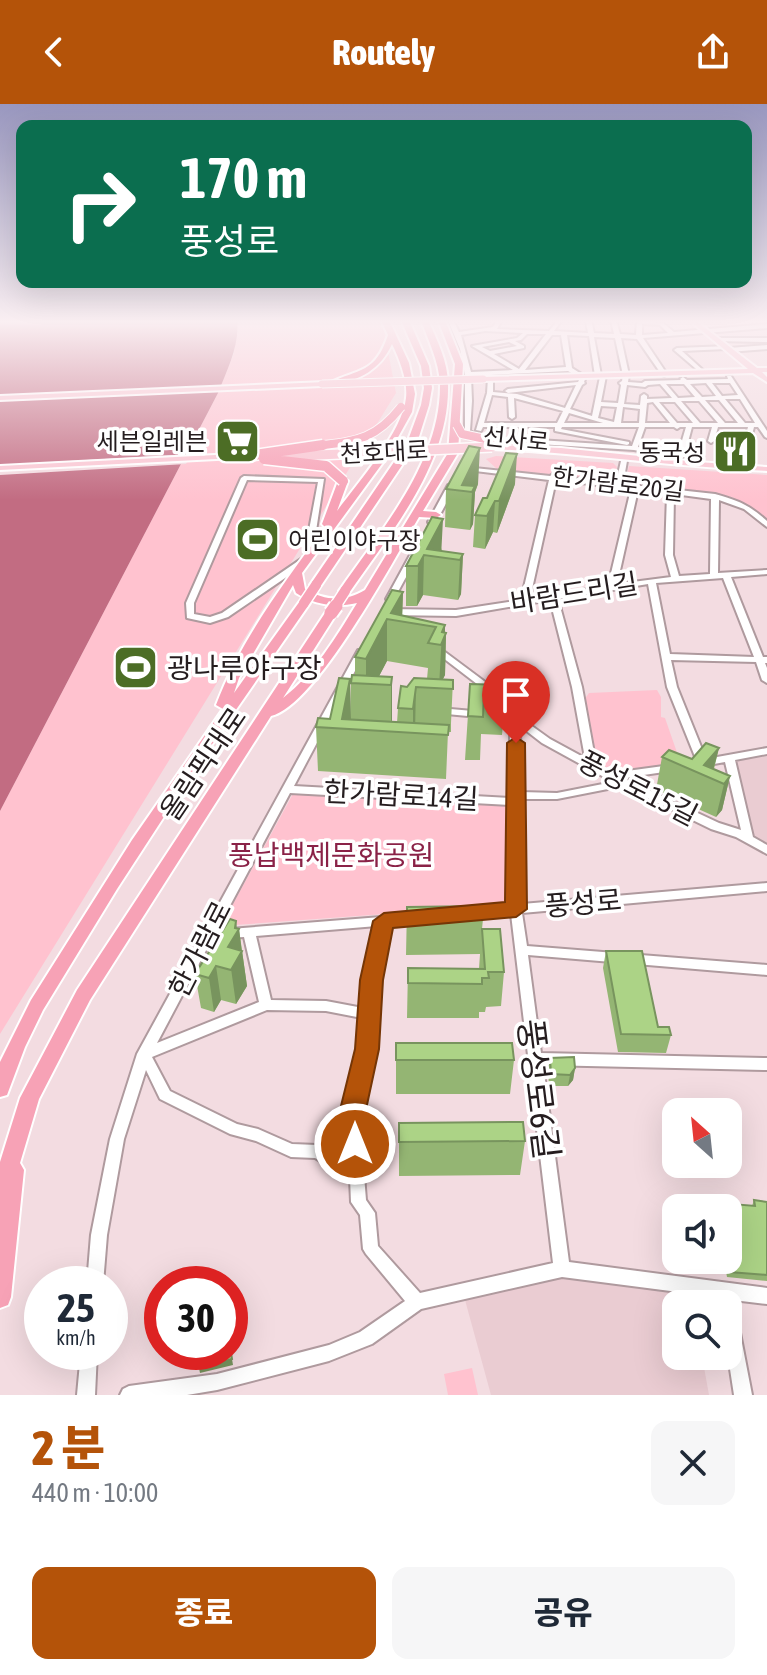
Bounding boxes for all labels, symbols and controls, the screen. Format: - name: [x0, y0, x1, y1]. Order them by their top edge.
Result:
- icon: back: [32, 30, 76, 74]
- icon: share: [691, 30, 735, 74]
- text: Routely: [332, 31, 435, 73]
- text: 170 m: [180, 146, 307, 210]
- icon: right: [48, 152, 152, 256]
- text: 풍성로: [180, 220, 279, 262]
- supermarket icon: 세븐일레븐: [214, 417, 262, 465]
- street label: 선사로: [482, 422, 550, 456]
- place label: 세븐일레븐: [97, 428, 207, 455]
- restaurant icon: 동국성: [712, 428, 760, 476]
- street label: 천호대로: [339, 436, 429, 468]
- place label: 동국성: [639, 439, 705, 466]
- street label: 한가람로20길: [550, 462, 686, 506]
- sports icon: 어린이야구장: [233, 516, 281, 564]
- place label: 어린이야구장: [288, 527, 420, 554]
- street label: 바람드리길: [508, 567, 640, 619]
- sports icon: 광나루야구장: [112, 644, 160, 692]
- place label: 광나루야구장: [167, 652, 322, 684]
- pin: [482, 661, 550, 743]
- icon: arrive: [494, 673, 538, 717]
- street label: 올림픽대로: [154, 702, 252, 826]
- street label: 풍성로15길: [573, 744, 703, 832]
- street label: 한가람로14길: [323, 775, 479, 815]
- park label: 풍납백제문화공원: [228, 839, 434, 871]
- street label: 풍성로: [543, 884, 623, 922]
- street label: 한가람로: [162, 896, 238, 1002]
- street label: 풍성로6길: [511, 1017, 567, 1161]
- north arrow: [662, 1098, 742, 1178]
- map controls: [662, 1098, 742, 1370]
- position arrow: [313, 1102, 397, 1186]
- button: sound: [662, 1194, 742, 1274]
- speed limit sign: 30: [144, 1266, 248, 1370]
- text: 25: [57, 1285, 95, 1330]
- button: search: [662, 1290, 742, 1370]
- text: km/h: [56, 1326, 96, 1349]
- text: 2 분: [32, 1420, 105, 1475]
- button: close: [651, 1421, 735, 1505]
- text: 440 m · 10:00: [32, 1478, 158, 1508]
- button: 종료: [32, 1567, 376, 1659]
- button: 공유: [392, 1567, 735, 1659]

